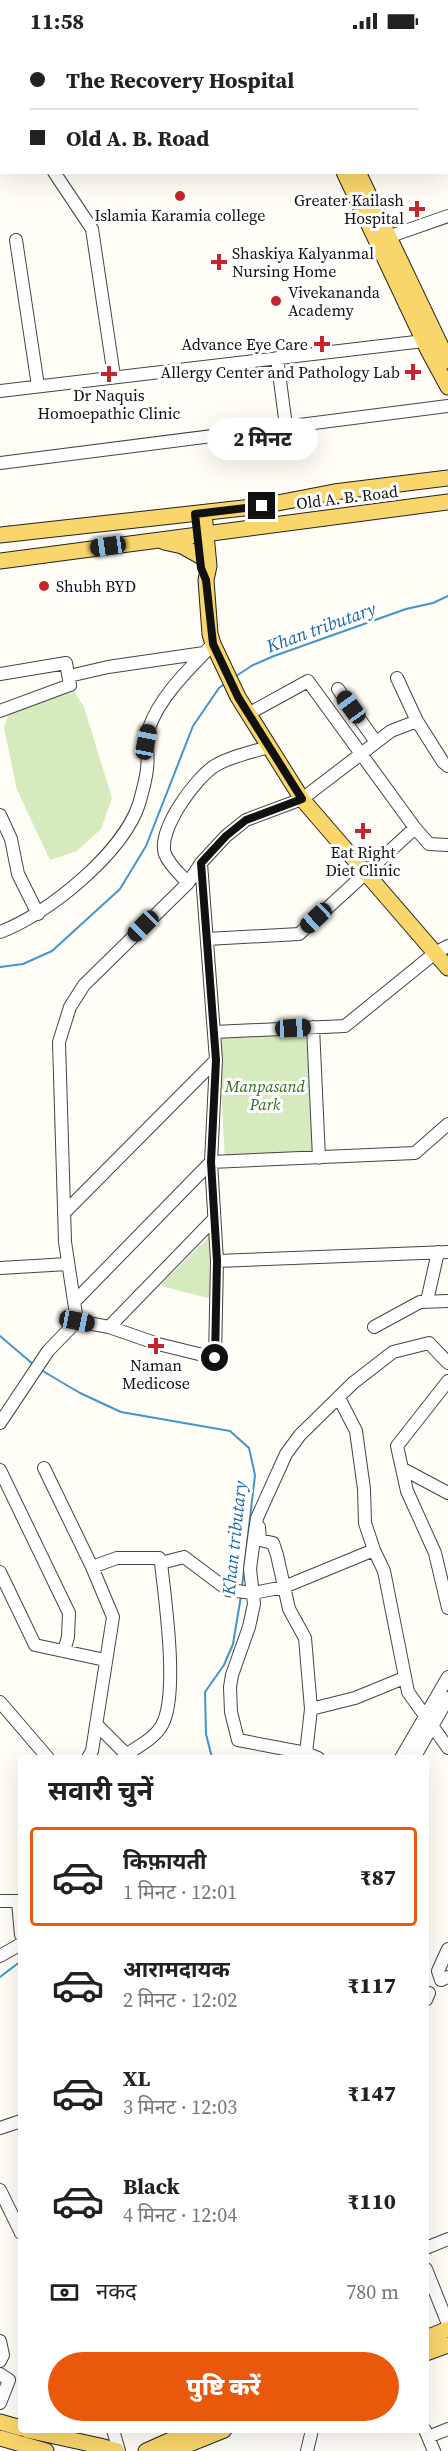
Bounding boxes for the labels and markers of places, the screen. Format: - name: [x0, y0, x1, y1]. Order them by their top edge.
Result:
- marker: Islamia Karamia college: [173, 189, 187, 203]
- place label: Greater Kailash Hospital: [294, 189, 404, 229]
- marker: Greater Kailash Hospital: [408, 200, 426, 218]
- place label: Islamia Karamia college: [95, 204, 265, 226]
- place label: Shaskiya Kalyanmal Nursing Home: [232, 242, 374, 282]
- marker: Shaskiya Kalyanmal Nursing Home: [210, 253, 228, 271]
- place label: Vivekananda Academy: [288, 281, 381, 321]
- marker: Vivekananda Academy: [269, 294, 283, 308]
- place label: Advance Eye Care: [181, 333, 308, 355]
- marker: Advance Eye Care: [313, 335, 331, 353]
- place label: Allergy Center and Pathology Lab: [161, 361, 400, 383]
- marker: Allergy Center and Pathology Lab: [404, 363, 422, 381]
- marker: Dr Naquis Homoepathic Clinic: [100, 365, 118, 383]
- place label: Dr Naquis Homoepathic Clinic: [38, 384, 181, 424]
- place label: Shubh BYD: [56, 575, 136, 597]
- marker: Shubh BYD: [37, 579, 51, 593]
- marker: Eat Right Diet Clinic: [354, 822, 372, 840]
- place label: Eat Right Diet Clinic: [325, 841, 401, 881]
- marker: Naman Medicose: [149, 1339, 163, 1353]
- place label: Naman Medicose: [122, 1354, 190, 1394]

